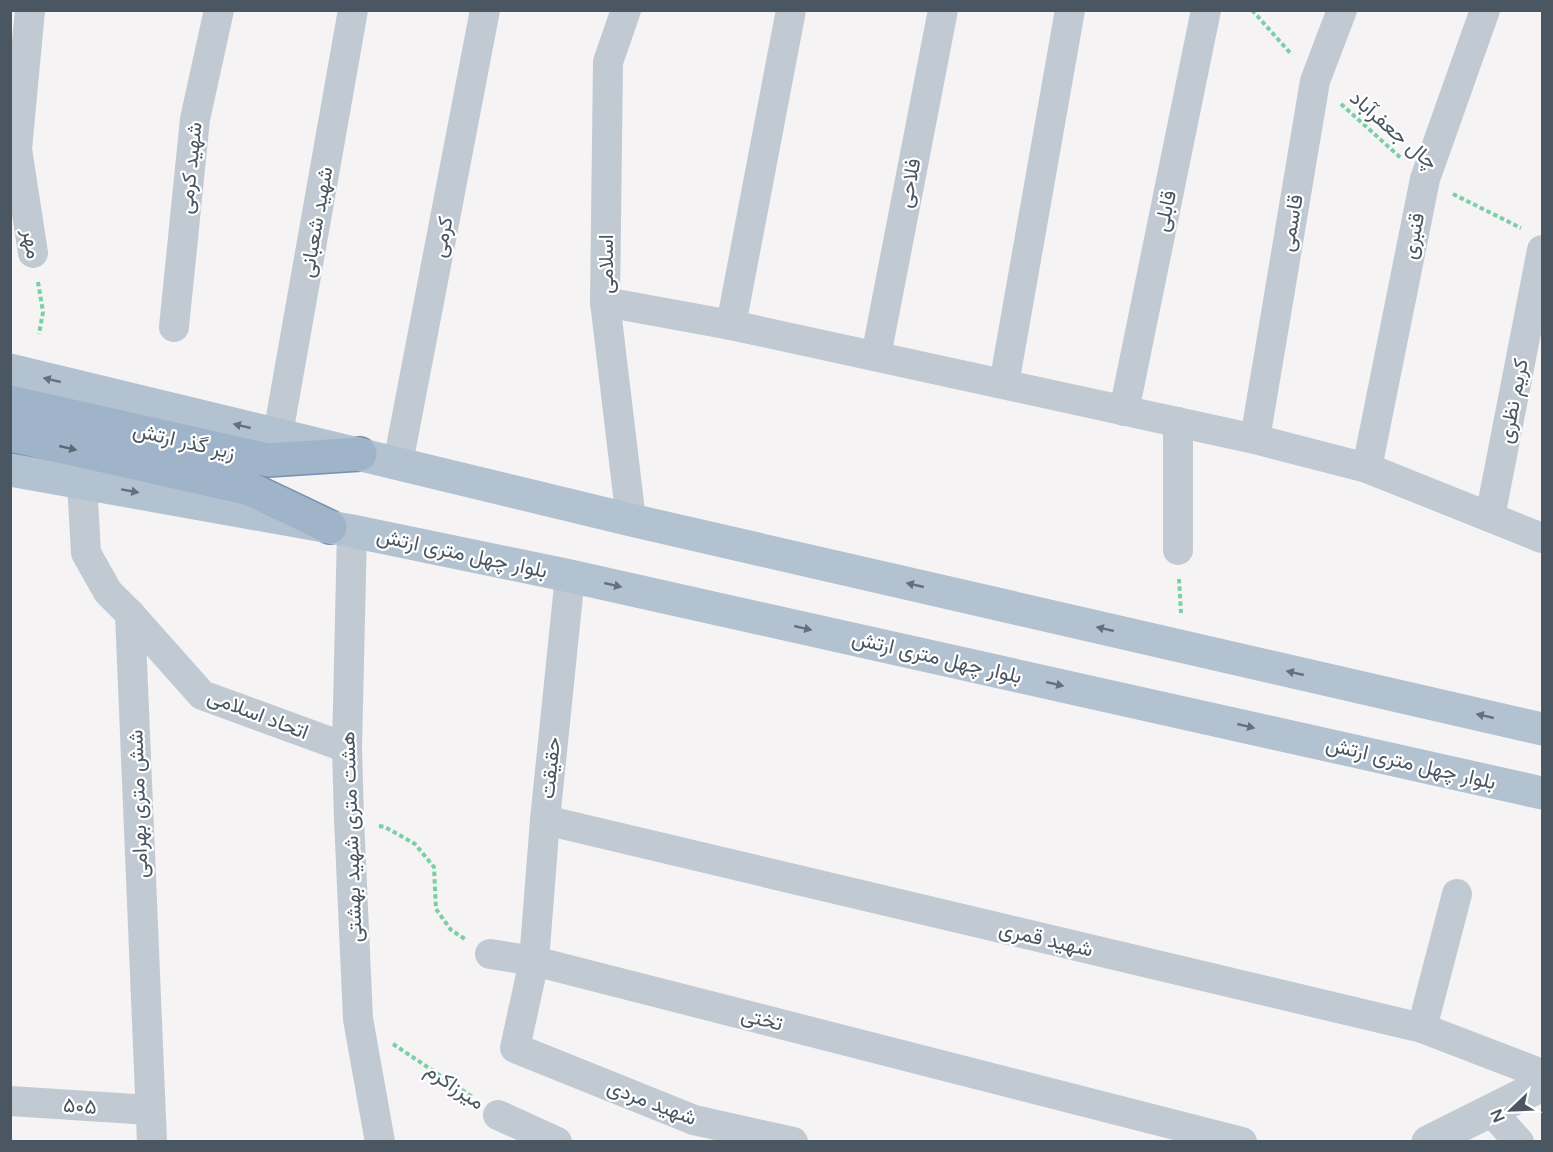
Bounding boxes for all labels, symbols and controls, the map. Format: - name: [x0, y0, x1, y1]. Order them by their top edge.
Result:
- street label: چال جعفرآباد: [1344, 85, 1443, 176]
- street label: شهید کرمی: [173, 121, 208, 215]
- street label: فلاحی: [892, 156, 927, 210]
- street label: شهید شعبانی: [294, 165, 339, 280]
- street label: قابلی: [1149, 188, 1182, 234]
- street label: قاسمی: [1274, 193, 1309, 254]
- street label: قنبری: [1397, 211, 1430, 261]
- street label: کرمی: [426, 215, 459, 260]
- street label: مهر: [17, 226, 46, 261]
- street label: اسلامی: [594, 234, 619, 294]
- street label: کریم نظری: [1493, 357, 1535, 446]
- one-way arrow: [43, 375, 61, 385]
- street label: زیر گذر ارتش: [130, 418, 237, 465]
- one-way arrow: [232, 420, 251, 430]
- one-way arrow: [58, 443, 77, 453]
- one-way arrow: [121, 487, 140, 496]
- street label: بلوار چهل متری ارتش: [374, 523, 550, 585]
- one-way arrow: [906, 580, 924, 590]
- one-way arrow: [604, 581, 623, 590]
- one-way arrow: [794, 623, 813, 633]
- one-way arrow: [1095, 624, 1114, 633]
- street label: بلوار چهل متری ارتش: [849, 626, 1024, 690]
- one-way arrow: [1286, 667, 1305, 677]
- one-way arrow: [1046, 680, 1065, 689]
- street label: اتحاد اسلامی: [204, 684, 312, 745]
- one-way arrow: [1476, 711, 1495, 720]
- one-way arrow: [1236, 722, 1255, 732]
- street label: شش متری بهرامی: [123, 729, 154, 879]
- street label: هشت متری شهید بهشتی: [335, 731, 368, 943]
- street label: بلوار چهل متری ارتش: [1323, 732, 1498, 796]
- street label: حقیقت: [535, 736, 566, 800]
- street label: شهید قمری: [996, 917, 1095, 962]
- street label: تختی: [739, 1002, 785, 1037]
- street label: میرزاکرم: [420, 1058, 489, 1116]
- street label: شهید مردی: [604, 1074, 700, 1131]
- north arrow: [1481, 1080, 1541, 1140]
- street label: ۵۰۵: [62, 1093, 98, 1120]
- text: N: [1486, 1106, 1510, 1125]

